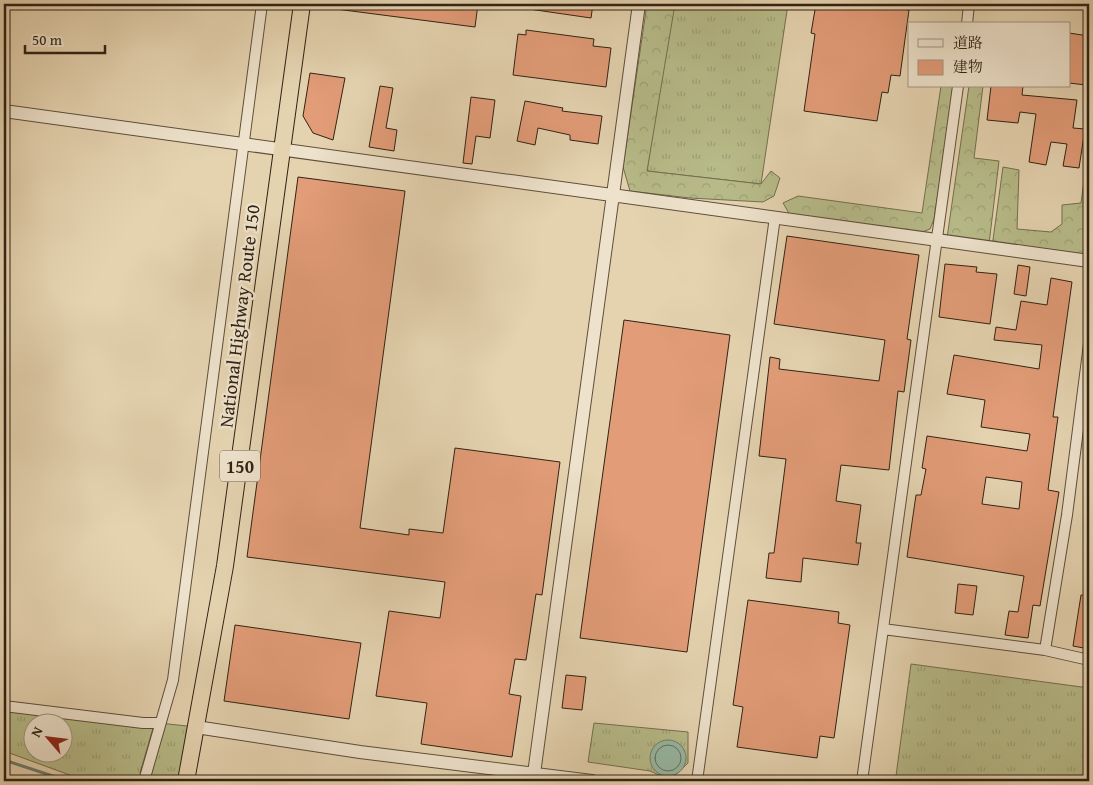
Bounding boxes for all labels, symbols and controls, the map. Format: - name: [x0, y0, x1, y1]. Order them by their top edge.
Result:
- scale bar: [25, 22, 105, 54]
- legend: [908, 22, 1070, 88]
- text: 50 m: [32, 29, 63, 50]
- text: 道路: [953, 32, 983, 53]
- text: 建物: [953, 56, 983, 77]
- street label: National Highway Route 150: [211, 203, 267, 429]
- road number: 150: [220, 451, 260, 482]
- north arrow: [22, 712, 72, 762]
- text: N: [25, 723, 48, 741]

